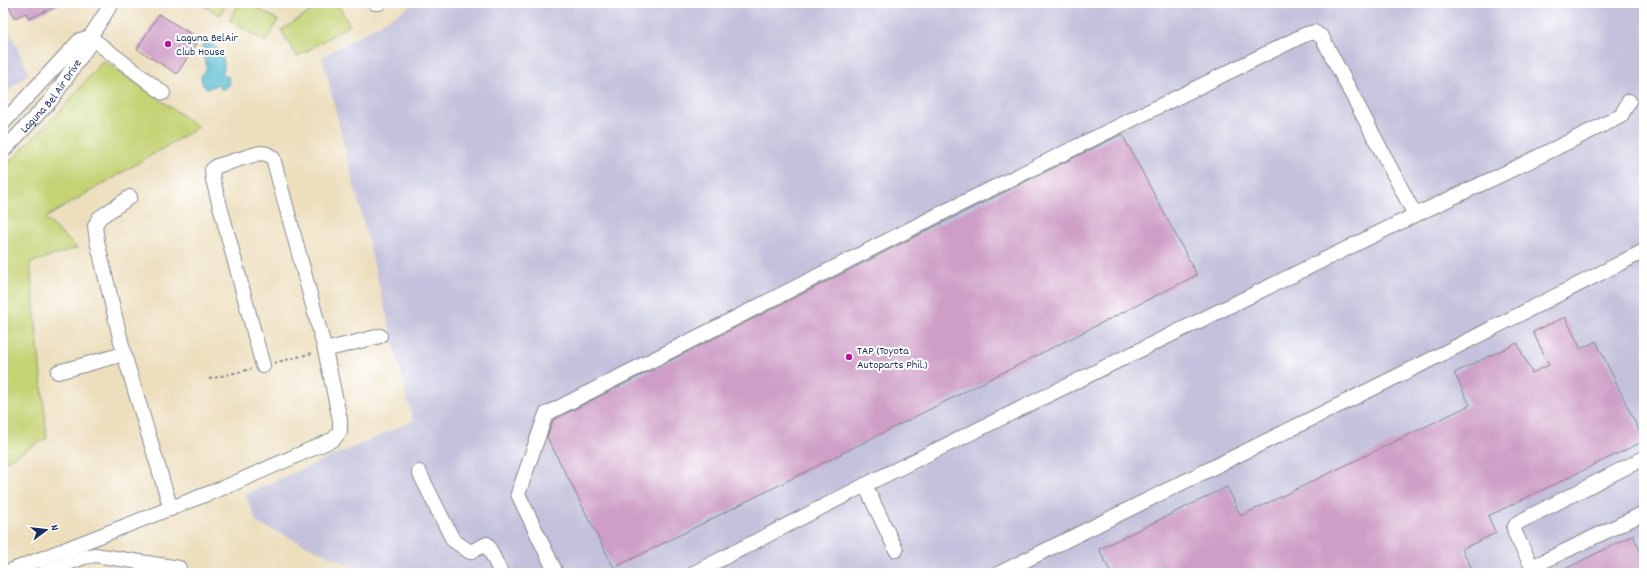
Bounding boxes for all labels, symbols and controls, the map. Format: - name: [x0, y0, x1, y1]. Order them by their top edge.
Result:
- place label: Laguna BelAir Club House: [176, 30, 238, 61]
- marker: Laguna BelAir Club House: [163, 39, 173, 49]
- street label: Laguna Bel Air Drive: [17, 56, 87, 138]
- place label: TAP (Toyota Autoparts Phil.): [857, 343, 927, 374]
- marker: TAP (Toyota Autoparts Phil.): [844, 352, 854, 362]
- north arrow: [26, 510, 66, 550]
- text: N: [45, 523, 62, 533]

